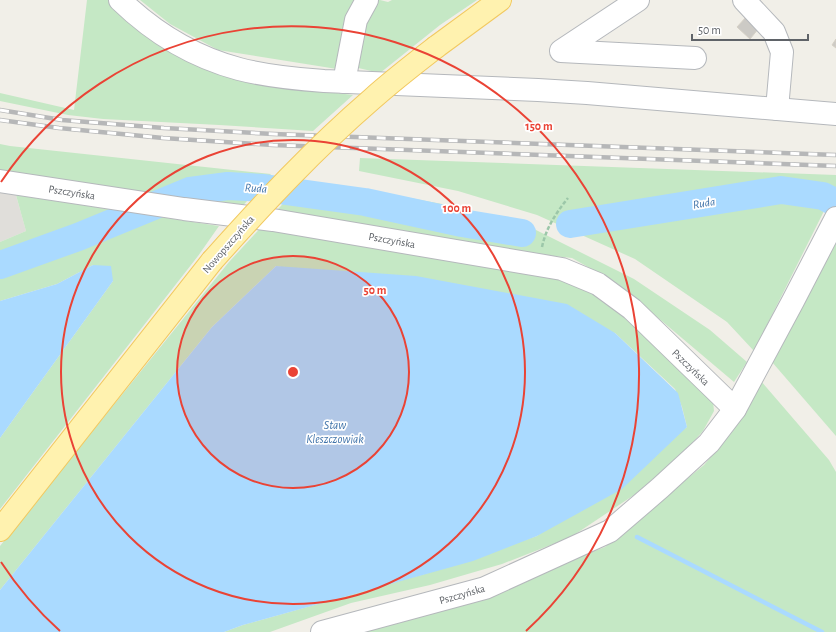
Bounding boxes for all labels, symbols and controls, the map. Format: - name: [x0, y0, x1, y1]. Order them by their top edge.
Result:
- scale bar: [692, 16, 808, 42]
- text: 50 m: [698, 24, 721, 36]
- text: 150 m: [525, 120, 553, 132]
- water label: Ruda: [244, 181, 268, 195]
- street label: Pszczyńska: [48, 183, 96, 202]
- water label: Ruda: [692, 195, 716, 211]
- text: 100 m: [443, 202, 471, 214]
- street label: Nowopszczyńska: [200, 213, 256, 275]
- street label: Pszczyńska: [368, 231, 416, 250]
- text: 50 m: [364, 284, 387, 296]
- street label: Pszczyńska: [670, 347, 711, 388]
- centre of rings: [286, 365, 300, 379]
- water label: Staw Kleszczowiak: [306, 419, 364, 445]
- street label: Pszczyńska: [438, 583, 486, 606]

